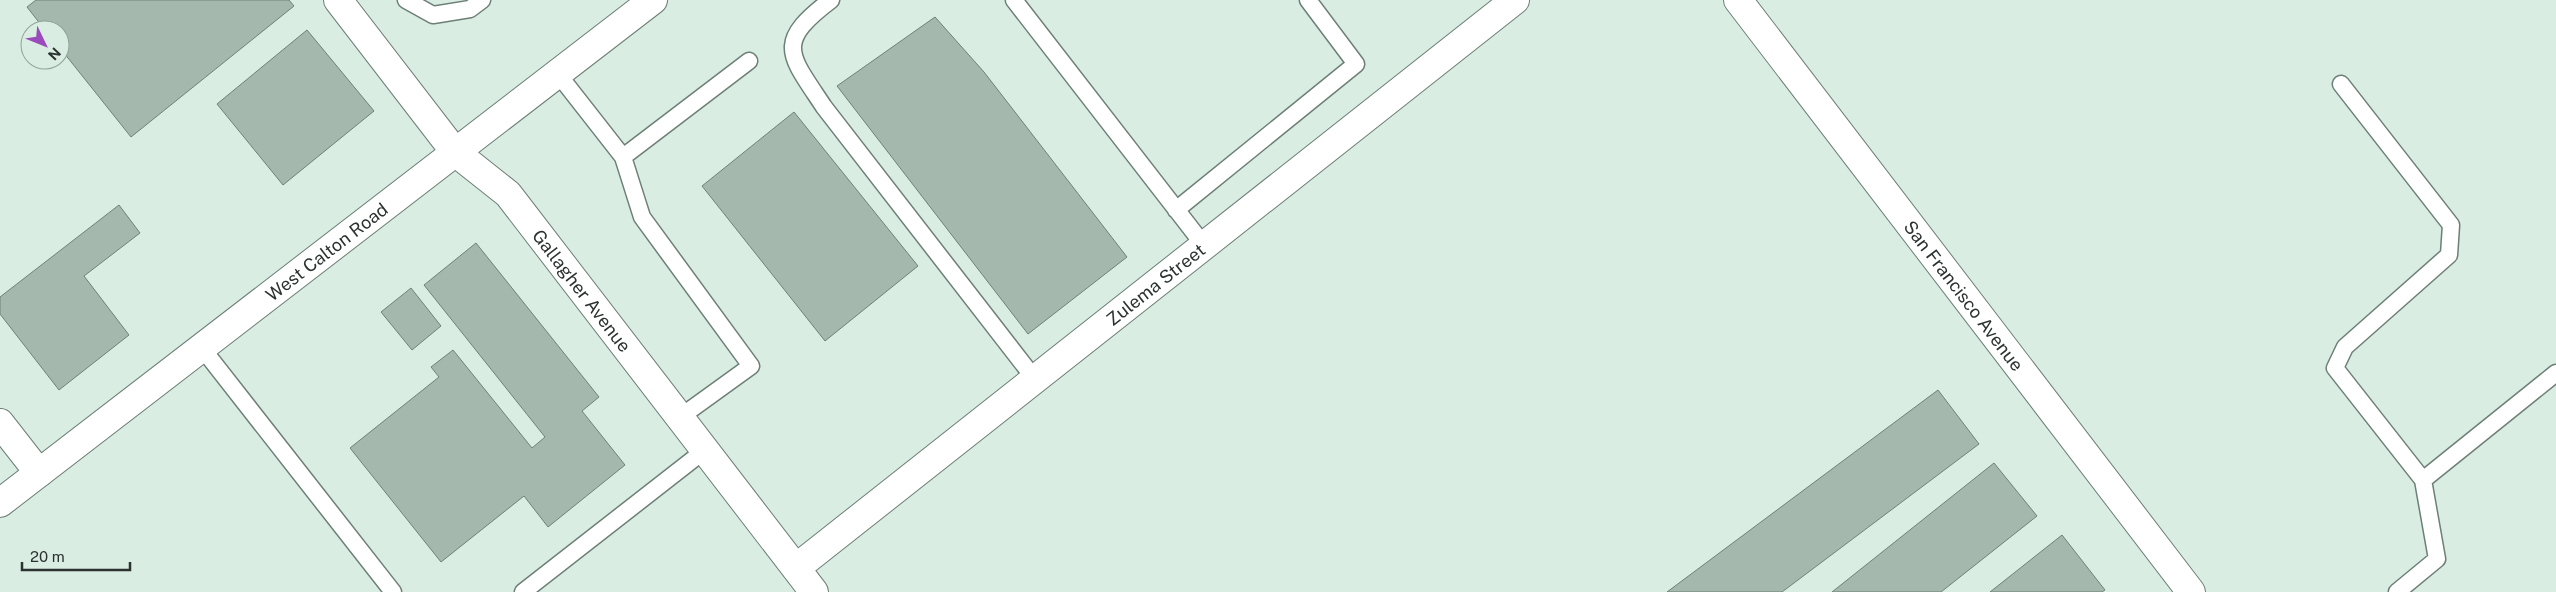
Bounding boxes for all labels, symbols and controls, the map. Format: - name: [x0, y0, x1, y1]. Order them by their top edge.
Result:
- north arrow: [20, 20, 70, 70]
- text: N: [45, 44, 64, 63]
- street label: West Calton Road: [261, 198, 392, 305]
- street label: San Francisco Avenue: [1900, 216, 2028, 375]
- street label: Gallagher Avenue: [528, 225, 636, 356]
- street label: Zulema Street: [1102, 239, 1209, 329]
- scale bar: [22, 540, 130, 572]
- text: 20 m: [30, 548, 65, 565]

